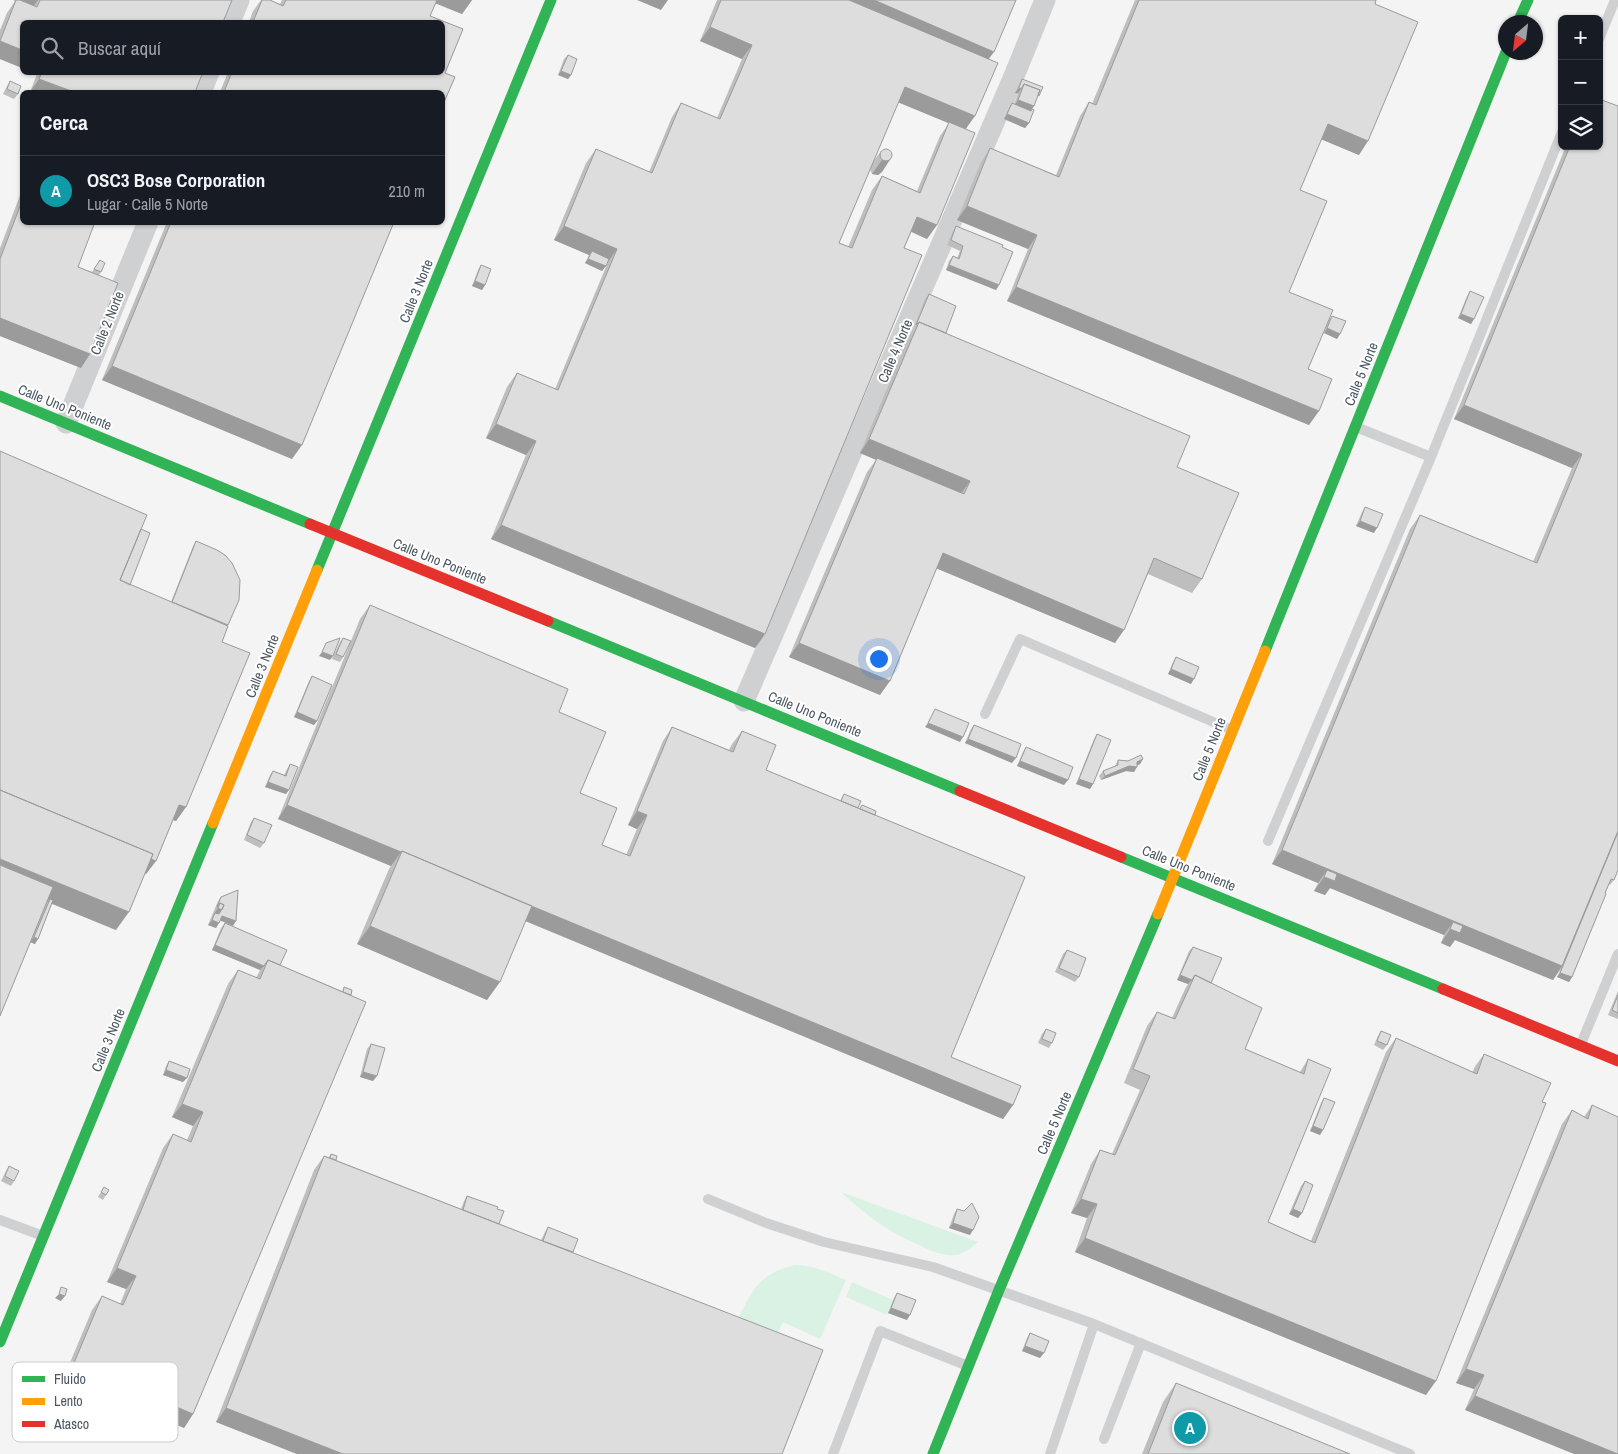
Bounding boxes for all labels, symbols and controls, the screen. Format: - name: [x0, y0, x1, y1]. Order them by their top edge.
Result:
- north arrow: [1498, 15, 1543, 60]
- map controls: [1558, 15, 1603, 150]
- button: +: [1558, 15, 1603, 60]
- search box: [20, 20, 445, 75]
- icon: search: [38, 34, 66, 62]
- text: Buscar aquí: [78, 35, 161, 61]
- button: −: [1558, 60, 1603, 105]
- button: layers: [1558, 105, 1603, 150]
- text: Cerca: [40, 108, 88, 137]
- text: OSC3 Bose Corporation: [87, 167, 265, 193]
- text: A: [51, 180, 61, 202]
- text: 210 m: [389, 180, 425, 202]
- text: Lugar · Calle 5 Norte: [87, 193, 208, 215]
- street label: Calle 3 Norte: [395, 257, 437, 325]
- street label: Calle 2 Norte: [86, 289, 128, 357]
- street label: Calle 4 Norte: [874, 317, 916, 385]
- street label: Calle 5 Norte: [1340, 340, 1382, 408]
- street label: Calle Uno Poniente: [15, 380, 115, 434]
- street label: Calle Uno Poniente: [390, 534, 490, 588]
- street label: Calle 3 Norte: [241, 632, 283, 700]
- your location: [866, 646, 892, 672]
- street label: Calle Uno Poniente: [765, 687, 865, 741]
- street label: Calle 5 Norte: [1188, 715, 1230, 783]
- street label: Calle Uno Poniente: [1139, 841, 1239, 895]
- street label: Calle 3 Norte: [87, 1006, 129, 1074]
- street label: Calle 5 Norte: [1033, 1089, 1075, 1157]
- legend: [12, 1362, 178, 1442]
- text: Fluido: [54, 1370, 86, 1388]
- text: Lento: [54, 1392, 83, 1410]
- pin: A: [1174, 1409, 1206, 1447]
- text: Atasco: [53, 1415, 89, 1433]

